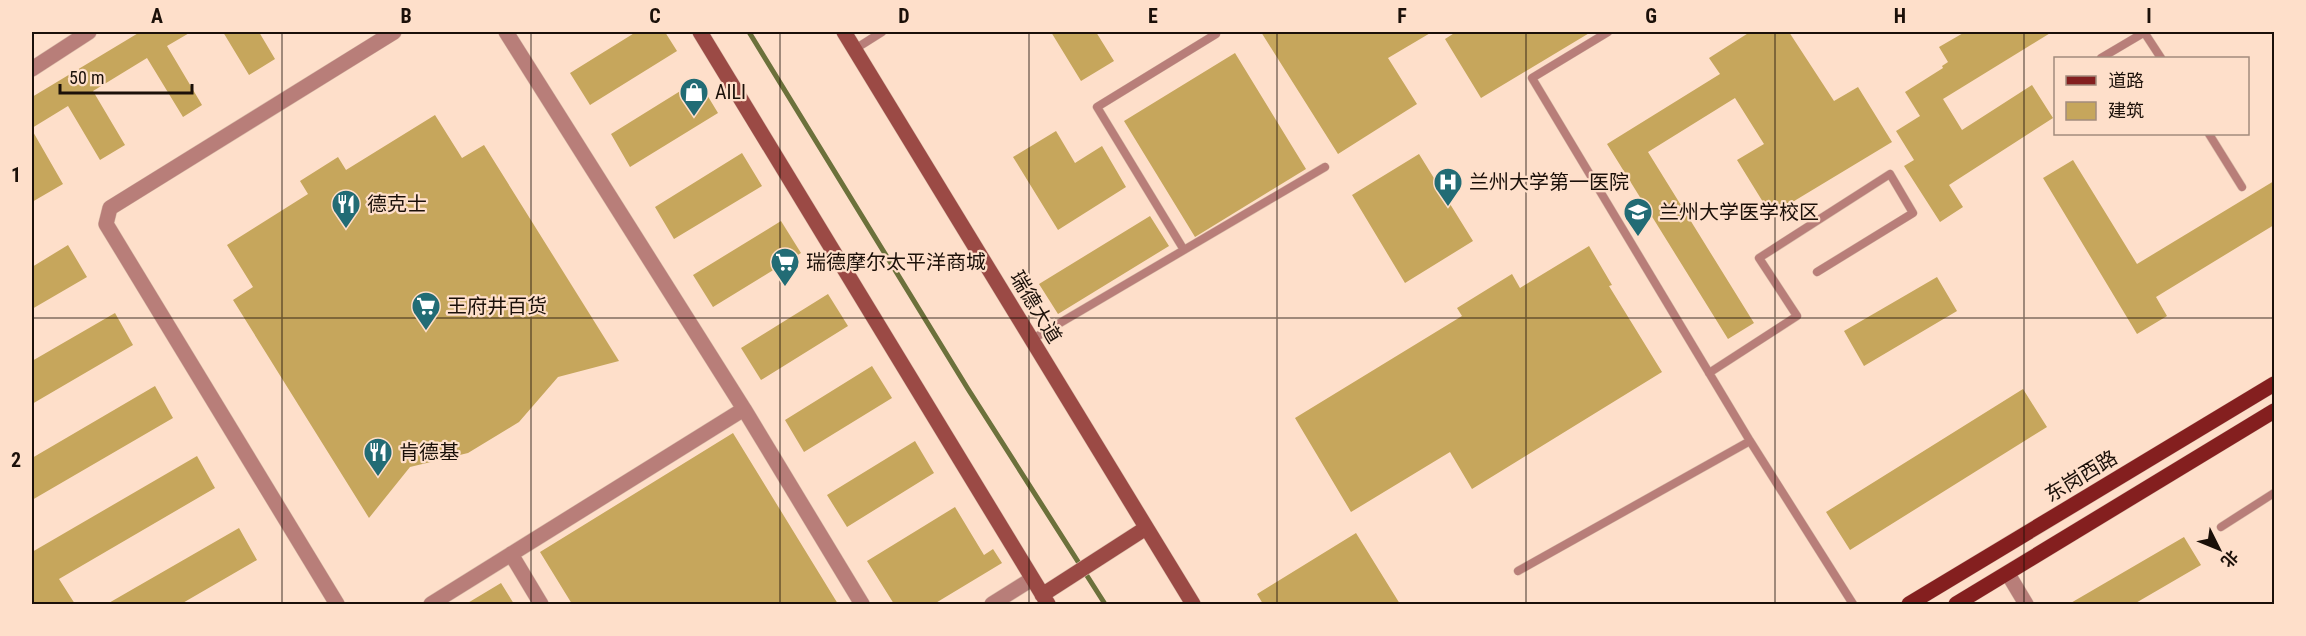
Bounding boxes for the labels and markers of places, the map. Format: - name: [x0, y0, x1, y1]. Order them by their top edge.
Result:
- shop icon: AILI: [678, 76, 710, 118]
- place label: AILI: [715, 80, 746, 104]
- hospital icon: 兰州大学第一医院: [1432, 166, 1464, 208]
- place label: 兰州大学第一医院: [1469, 170, 1629, 194]
- restaurant icon: 德克士: [330, 188, 362, 230]
- place label: 德克士: [367, 192, 427, 216]
- school or university icon: 兰州大学医学校区: [1622, 196, 1654, 238]
- place label: 兰州大学医学校区: [1659, 200, 1819, 224]
- supermarket icon: 瑞德摩尔太平洋商城: [769, 246, 801, 288]
- place label: 瑞德摩尔太平洋商城: [806, 250, 986, 274]
- supermarket icon: 王府井百货: [410, 290, 442, 332]
- place label: 王府井百货: [447, 294, 547, 318]
- restaurant icon: 肯德基: [362, 436, 394, 478]
- place label: 肯德基: [399, 440, 459, 464]

